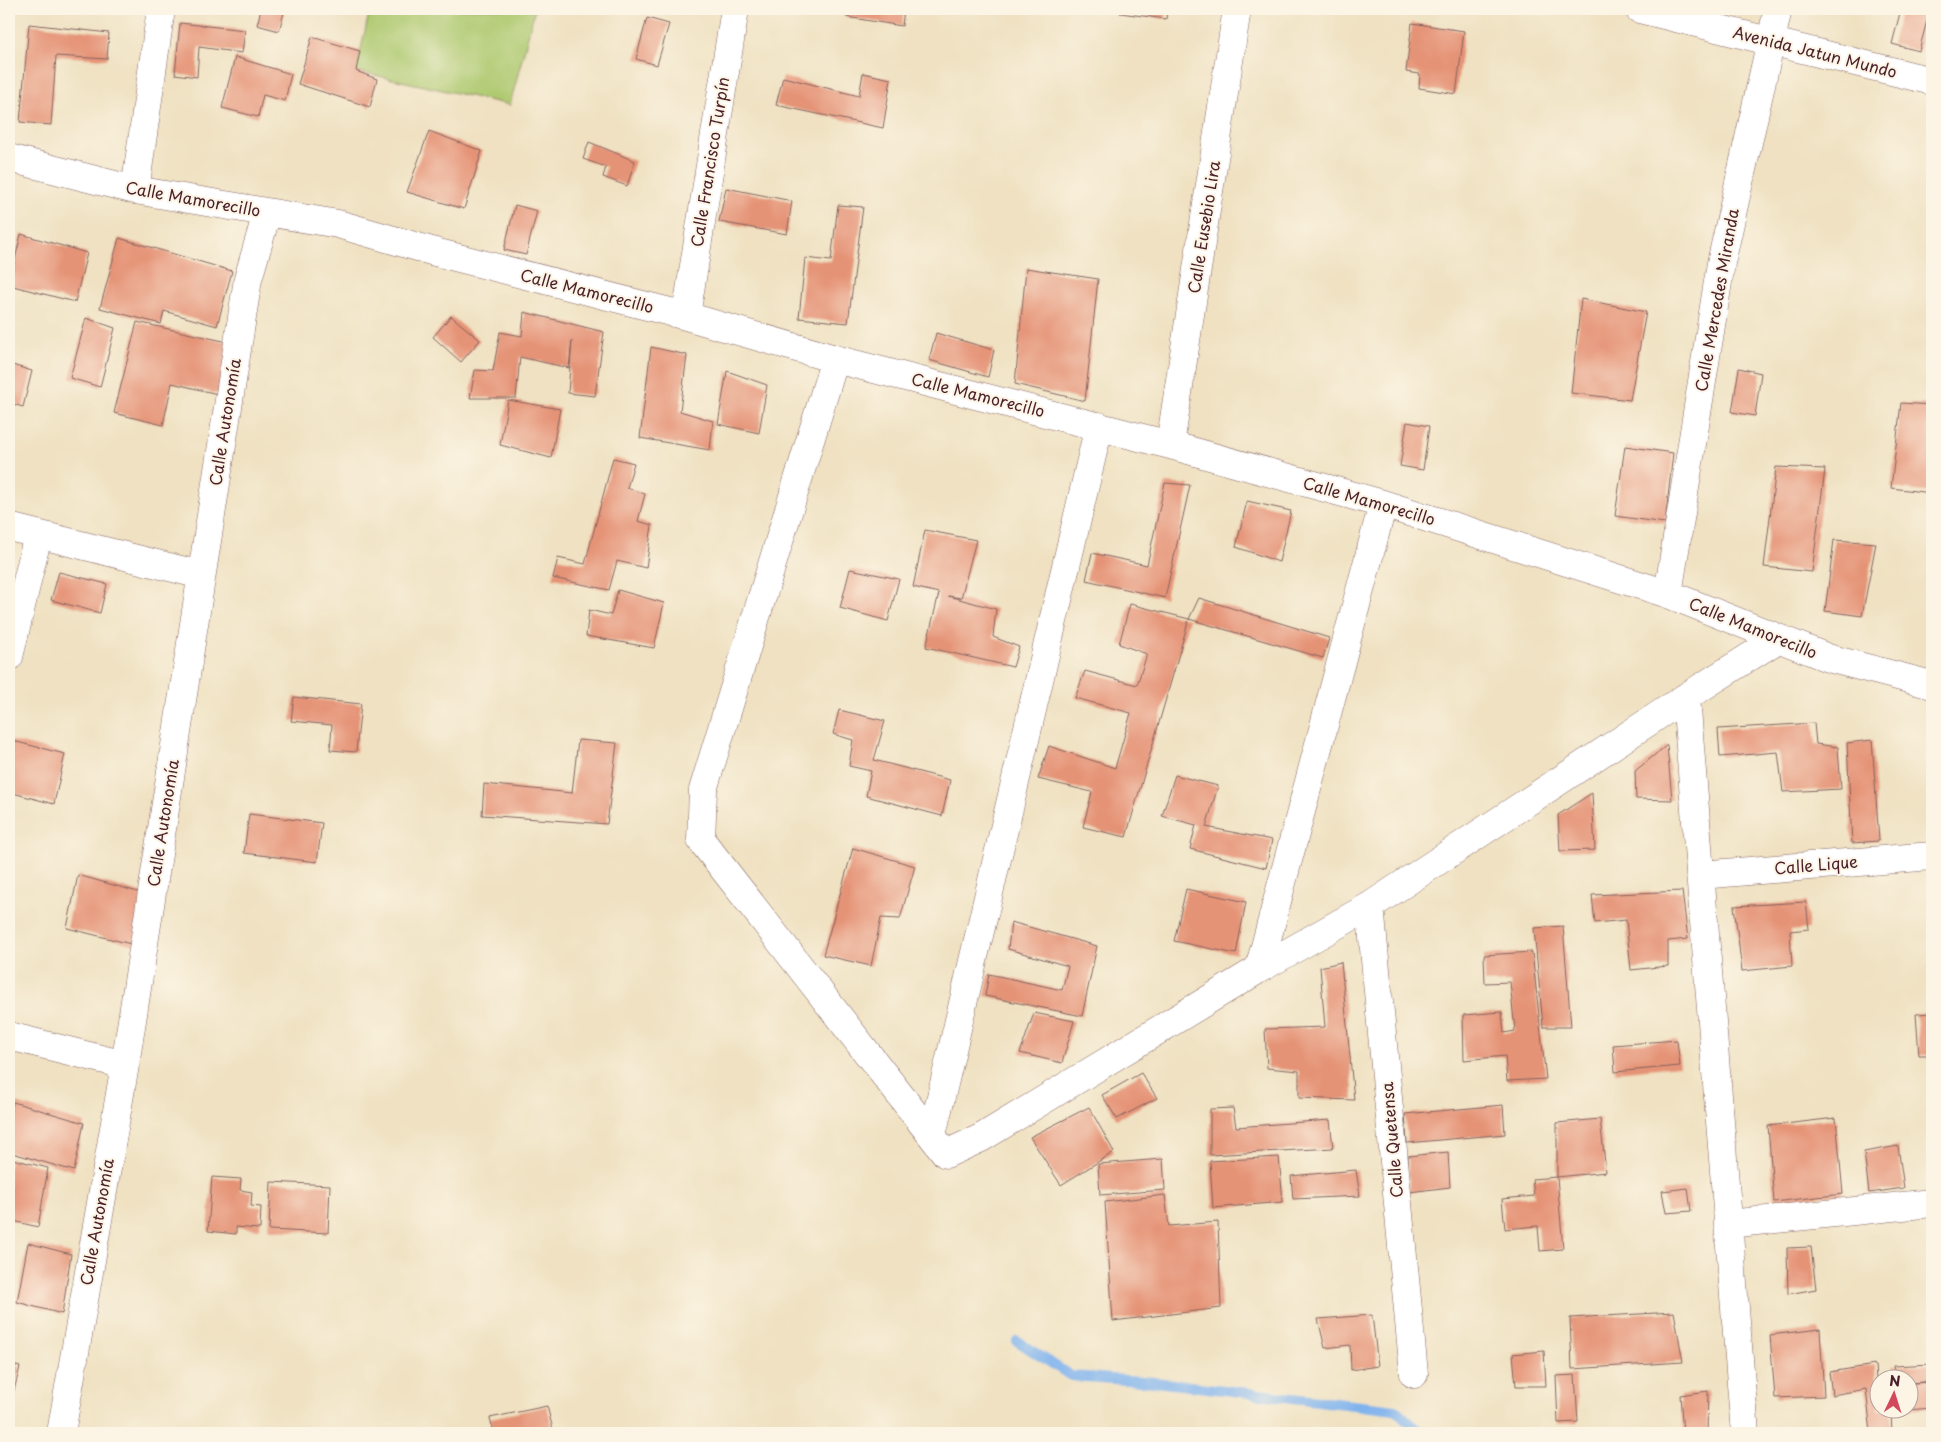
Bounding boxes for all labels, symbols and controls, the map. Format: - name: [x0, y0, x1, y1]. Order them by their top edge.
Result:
- street label: Avenida Jatun Mundo: [1731, 19, 1900, 83]
- street label: Calle Francisco Turpín: [684, 75, 734, 249]
- street label: Calle Eusebio Lira: [1181, 158, 1225, 295]
- street label: Calle Mamorecillo: [124, 174, 263, 222]
- street label: Calle Mercedes Miranda: [1688, 206, 1744, 393]
- street label: Calle Mamorecillo: [518, 262, 657, 318]
- street label: Calle Autonomía: [202, 356, 246, 487]
- street label: Calle Mamorecillo: [909, 366, 1048, 422]
- street label: Calle Mamorecillo: [1300, 470, 1438, 530]
- street label: Calle Mamorecillo: [1686, 590, 1821, 664]
- street label: Calle Autonomía: [140, 757, 184, 888]
- street label: Calle Lique: [1773, 848, 1859, 880]
- street label: Calle Quetensa: [1374, 1081, 1408, 1199]
- street label: Calle Autonomía: [73, 1156, 119, 1287]
- north arrow: [1868, 1370, 1918, 1420]
- text: N: [1889, 1370, 1901, 1391]

